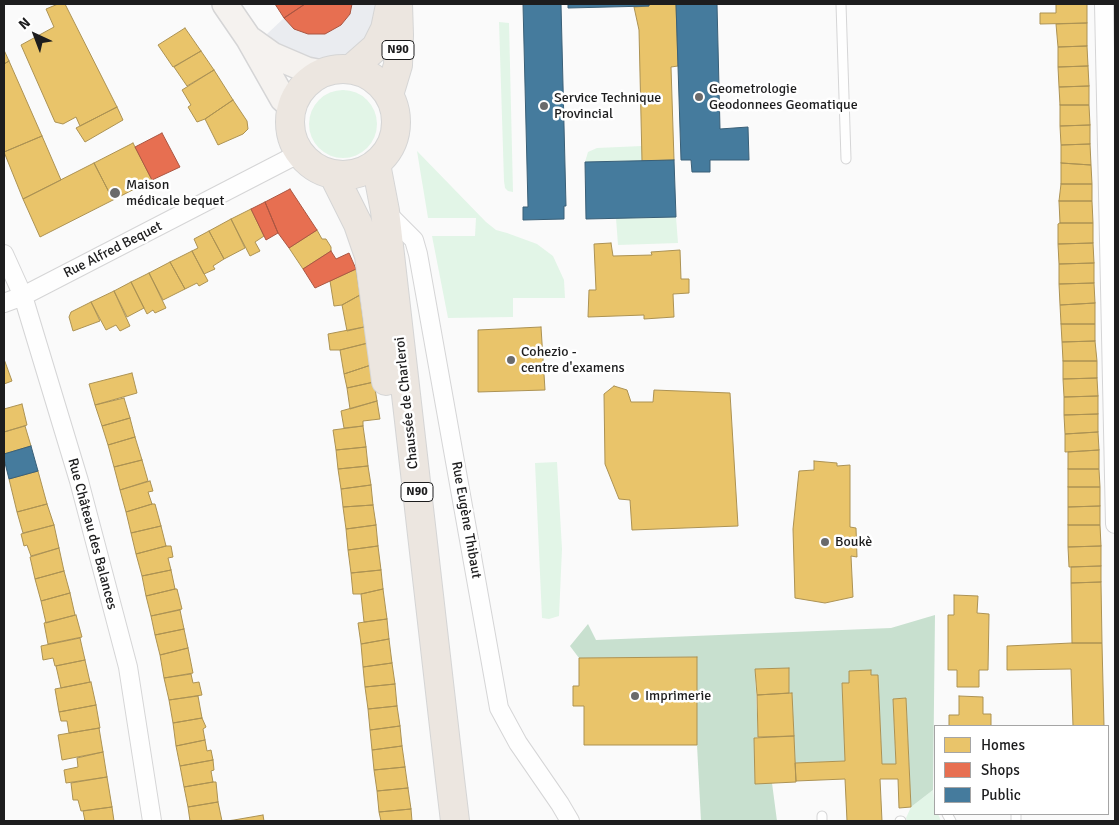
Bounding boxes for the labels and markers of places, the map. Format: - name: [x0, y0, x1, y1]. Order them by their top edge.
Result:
- place label: Geometrologie Geodonnees Geomatique: [709, 81, 858, 114]
- place label: Service Technique Provincial: [554, 90, 661, 122]
- marker: Geometrologie Geodonnees Geomatique: [693, 91, 705, 103]
- marker: Service Technique Provincial: [538, 100, 550, 112]
- place label: Maison médicale bequet: [126, 177, 224, 210]
- marker: Maison médicale bequet: [108, 186, 122, 200]
- place label: Cohezio - centre d'examens: [521, 344, 625, 377]
- marker: Cohezio - centre d'examens: [505, 354, 517, 366]
- place label: Boukè: [835, 534, 872, 550]
- marker: Boukè: [819, 536, 831, 548]
- place label: Imprimerie: [645, 688, 711, 704]
- marker: Imprimerie: [629, 690, 641, 702]

